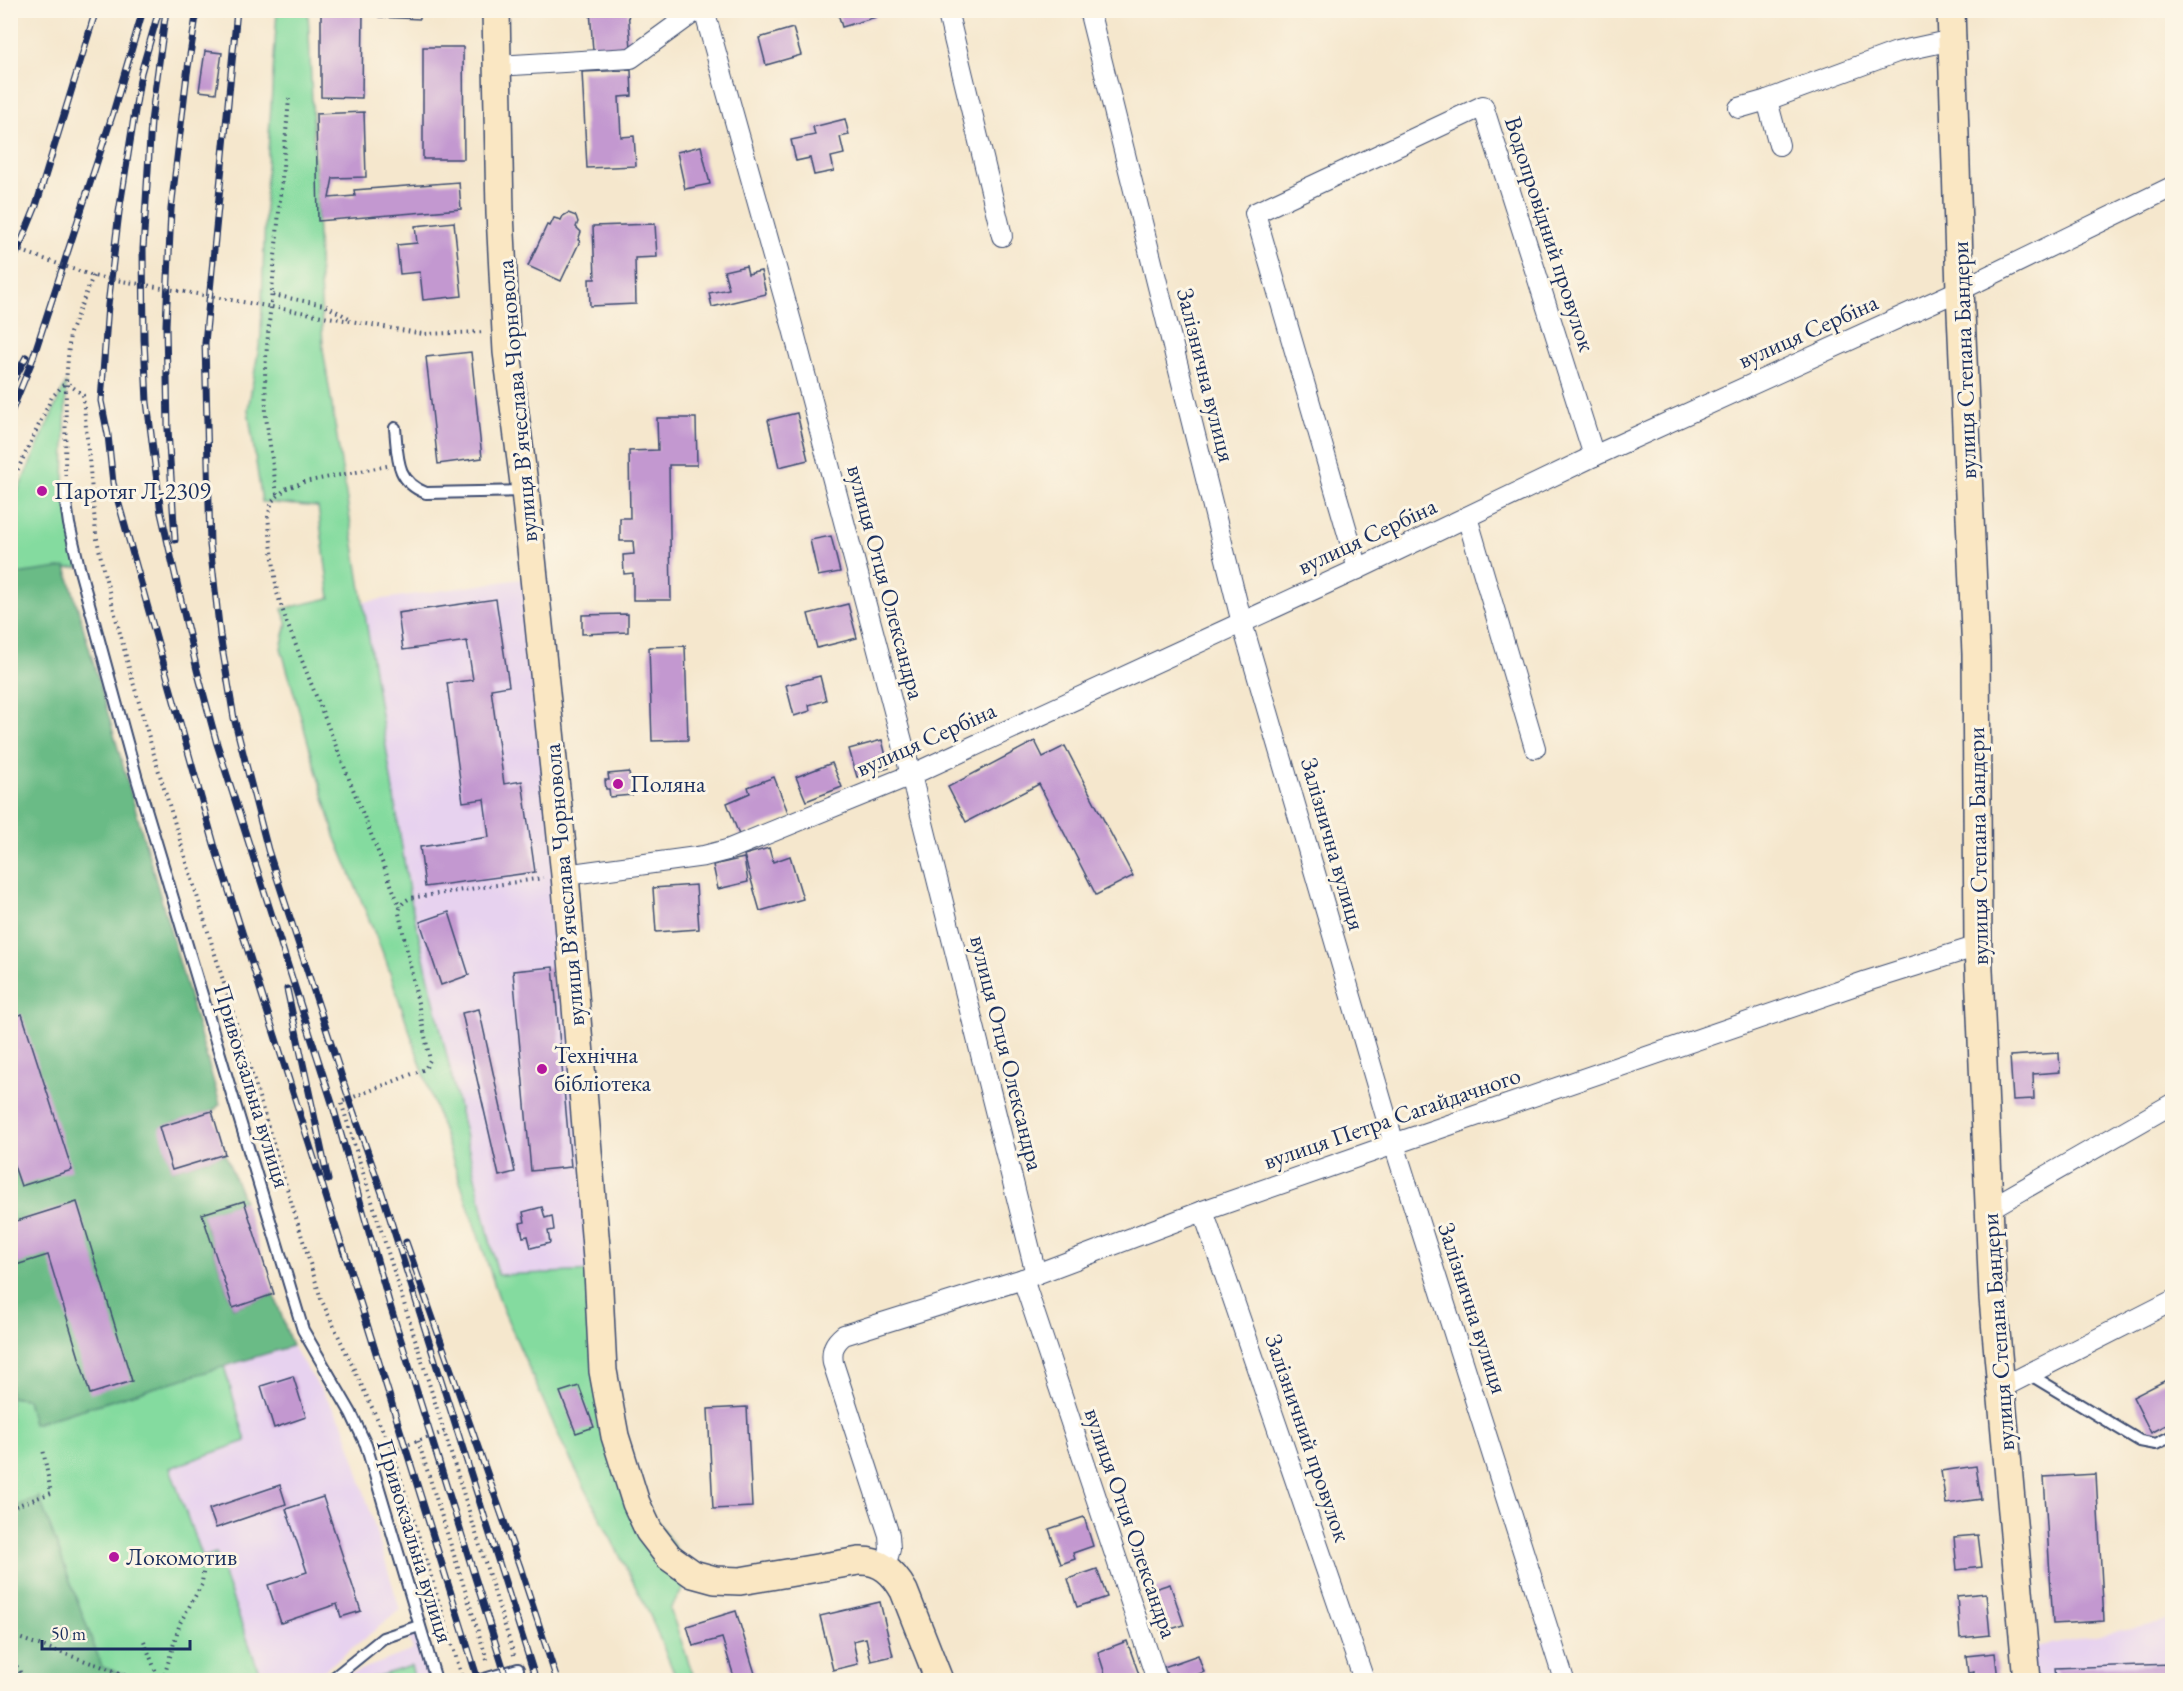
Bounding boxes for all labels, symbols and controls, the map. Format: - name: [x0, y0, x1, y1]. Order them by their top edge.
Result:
- street label: Водопровідний провулок: [1498, 112, 1603, 356]
- street label: вулиця Степана Бандери: [1944, 240, 1983, 480]
- street label: вулиця Вʼячеслава Чорновола: [489, 258, 544, 544]
- street label: Залізнична вулиця: [1170, 285, 1243, 465]
- street label: вулиця Сербіна: [1733, 286, 1883, 375]
- street label: вулиця Отця Олександра: [840, 461, 933, 703]
- place label: Паротяг Л-2309: [54, 475, 211, 506]
- marker: Паротяг Л-2309: [35, 484, 49, 498]
- street label: вулиця Сербіна: [1292, 490, 1442, 581]
- street label: вулиця Сербіна: [851, 694, 1001, 783]
- street label: вулиця Степана Бандери: [1960, 726, 1995, 965]
- street label: вулиця Вʼячеслава Чорновола: [536, 742, 591, 1028]
- street label: Залізнична вулиця: [1294, 754, 1373, 934]
- place label: Поляна: [630, 768, 706, 799]
- marker: Поляна: [611, 777, 625, 791]
- street label: вулиця Отця Олександра: [963, 932, 1052, 1174]
- street label: Привокзальна вулиця: [207, 980, 298, 1192]
- place label: Технічна бібліотека: [554, 1039, 652, 1098]
- street label: вулиця Петра Сагайдачного: [1259, 1059, 1525, 1176]
- marker: Технічна бібліотека: [535, 1062, 549, 1076]
- street label: вулиця Степана Бандери: [1974, 1212, 2021, 1452]
- street label: Залізнична вулиця: [1431, 1218, 1516, 1398]
- street label: Залізничний провулок: [1258, 1330, 1359, 1546]
- street label: вулиця Отця Олександра: [1078, 1404, 1186, 1642]
- street label: Привокзальна вулиця: [370, 1435, 461, 1647]
- place label: Локомотив: [126, 1541, 237, 1572]
- marker: Локомотив: [107, 1550, 121, 1564]
- scale bar: [42, 1613, 190, 1651]
- text: 50 m: [51, 1622, 86, 1645]

